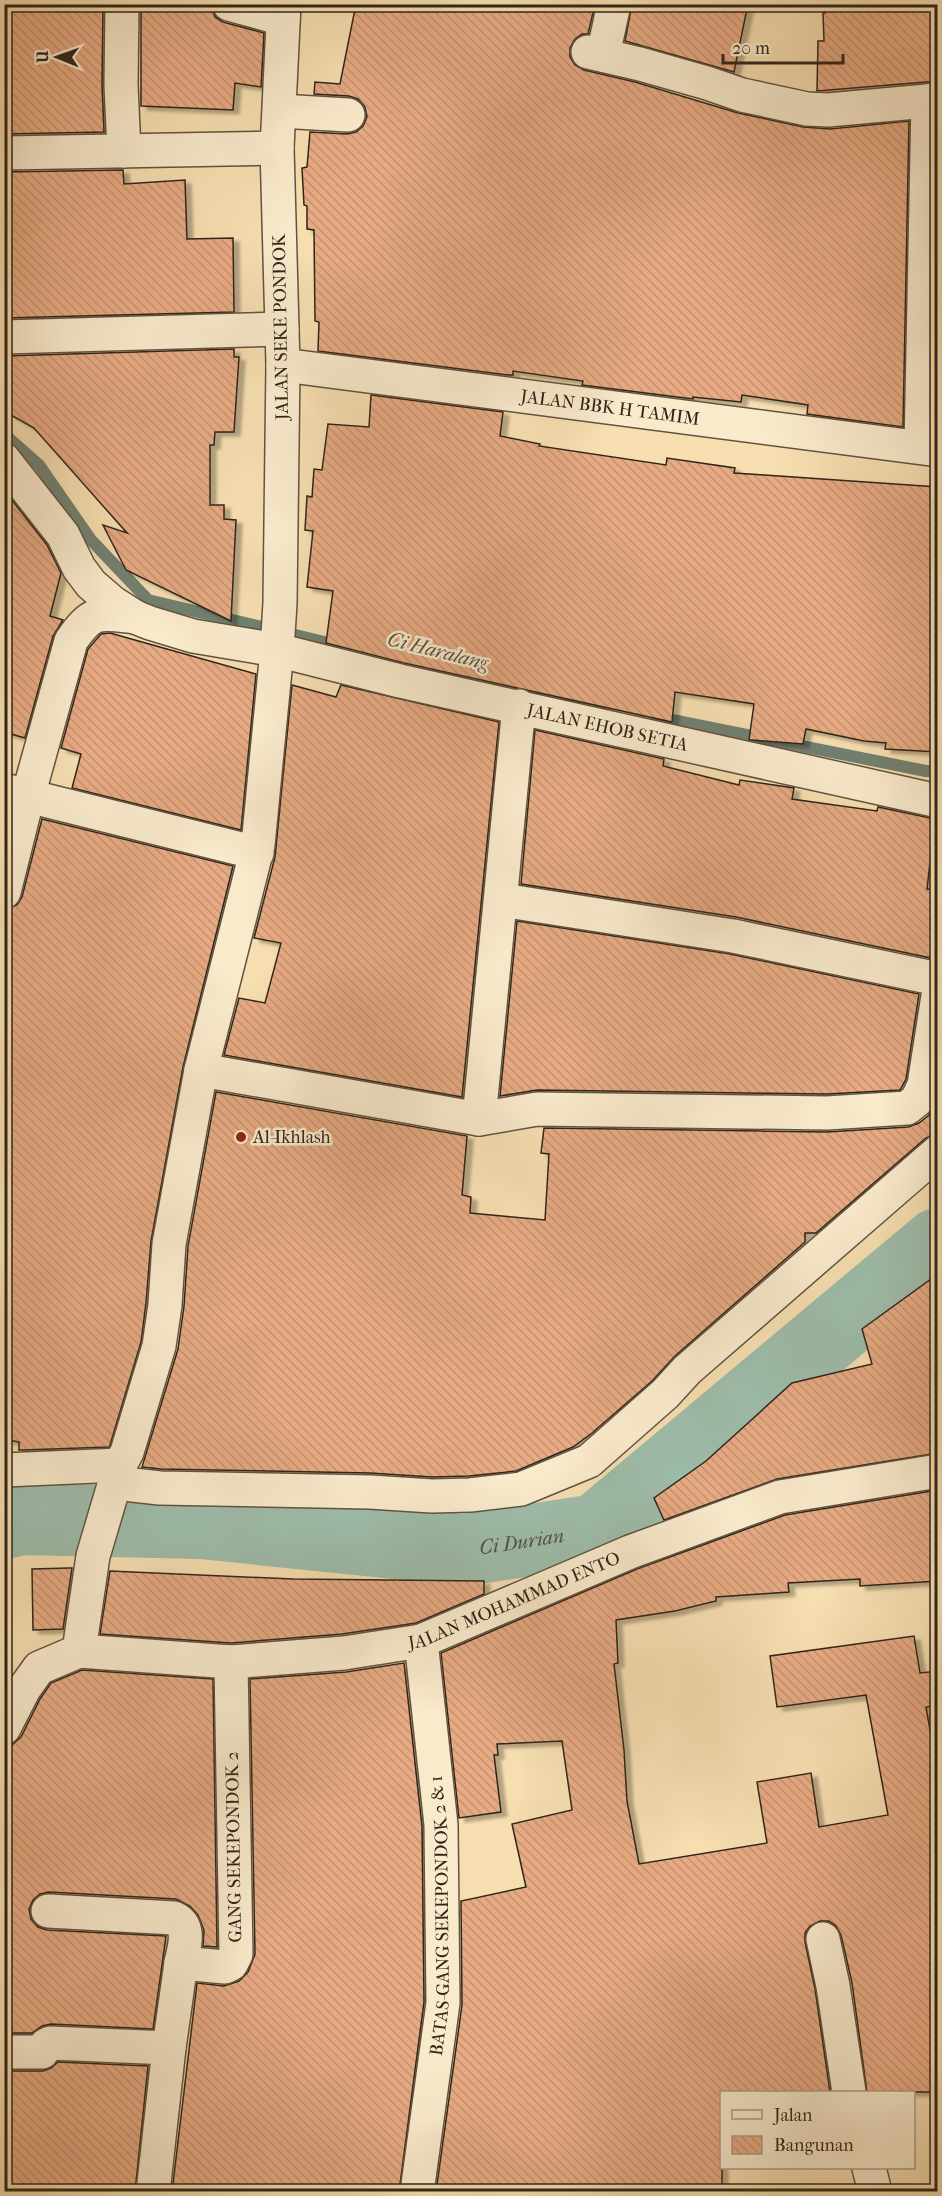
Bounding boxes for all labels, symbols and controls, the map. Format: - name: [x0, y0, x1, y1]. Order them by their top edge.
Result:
- north arrow: [27, 27, 87, 87]
- scale bar: [723, 27, 843, 65]
- text: 20 m: [732, 38, 770, 59]
- text: U: [33, 50, 52, 64]
- street label: JALAN SEKE PONDOK: [269, 233, 293, 422]
- street label: JALAN BBK H TAMIM: [518, 385, 701, 429]
- water label: Ci Haralang: [385, 627, 492, 675]
- street label: JALAN EHOB SETIA: [523, 699, 690, 756]
- place label: Al-Ikhlash: [252, 1127, 331, 1148]
- marker: Al-Ikhlash: [234, 1130, 248, 1144]
- water label: Ci Durian: [478, 1524, 565, 1559]
- street label: JALAN MOHAMMAD ENTO: [405, 1547, 623, 1654]
- street label: GANG SEKEPONDOK 2: [222, 1751, 246, 1943]
- street label: BATAS-GANG SEKEPONDOK 2 & 1: [425, 1775, 454, 2057]
- legend: [720, 2091, 915, 2169]
- text: Jalan: [772, 2105, 813, 2126]
- text: Bangunan: [774, 2135, 854, 2156]

